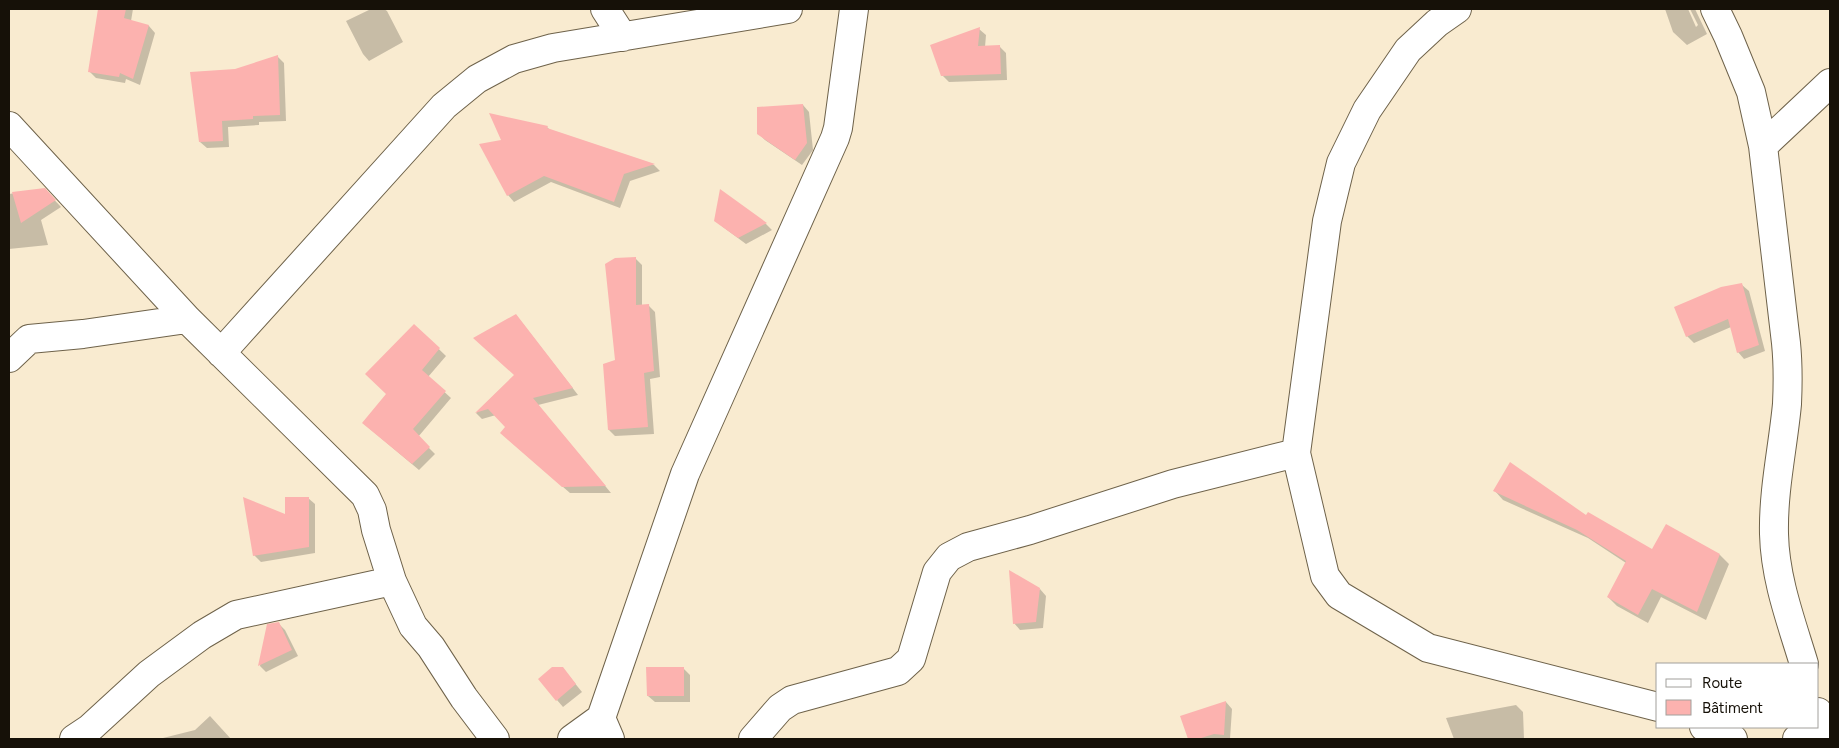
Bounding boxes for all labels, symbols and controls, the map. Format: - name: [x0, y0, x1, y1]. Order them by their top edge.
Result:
- legend: [1656, 663, 1819, 728]
- text: Route: [1702, 674, 1742, 692]
- text: Bâtiment: [1702, 699, 1763, 717]

